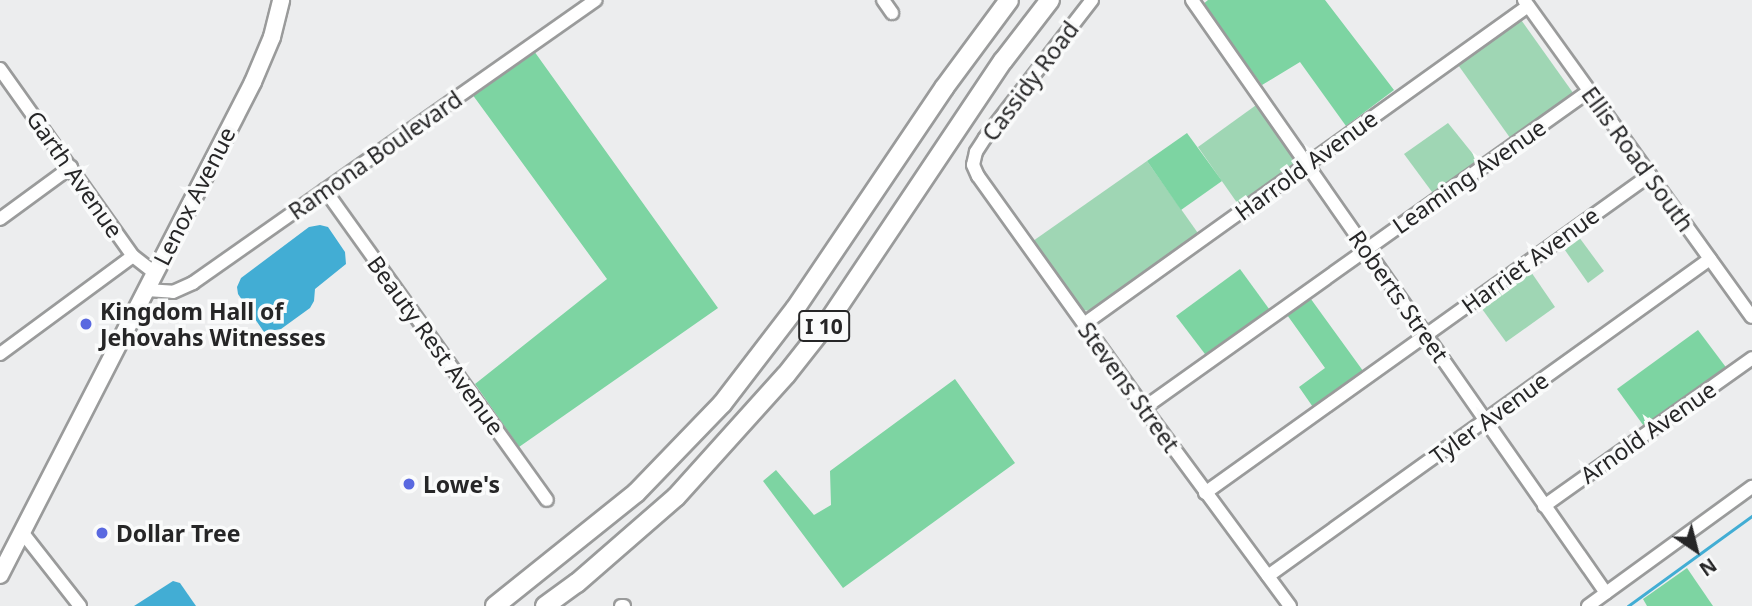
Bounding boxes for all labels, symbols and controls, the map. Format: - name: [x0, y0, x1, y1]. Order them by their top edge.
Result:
- street label: Cassidy Road: [976, 16, 1084, 146]
- street label: Ellis Road South: [1576, 81, 1700, 237]
- street label: Ramona Boulevard: [283, 85, 467, 225]
- street label: Harrold Avenue: [1229, 104, 1383, 226]
- street label: Garth Avenue: [21, 105, 129, 243]
- street label: Leaming Avenue: [1387, 113, 1551, 239]
- street label: Lenox Avenue: [147, 122, 241, 270]
- street label: Harriet Avenue: [1456, 201, 1604, 319]
- street label: Roberts Street: [1343, 225, 1455, 367]
- street label: Beauty Rest Avenue: [362, 250, 510, 440]
- place label: Kingdom Hall of Jehovahs Witnesses: [100, 297, 326, 351]
- road number: I 10: [798, 308, 850, 344]
- marker: Kingdom Hall of Jehovahs Witnesses: [78, 316, 94, 332]
- street label: Stevens Street: [1073, 317, 1185, 457]
- street label: Tyler Avenue: [1425, 366, 1553, 470]
- street label: Arnold Avenue: [1575, 375, 1721, 489]
- place label: Lowe's: [423, 470, 500, 498]
- marker: Lowe's: [401, 476, 417, 492]
- north arrow: [1661, 515, 1731, 585]
- place label: Dollar Tree: [116, 519, 240, 547]
- marker: Dollar Tree: [94, 525, 110, 541]
- text: N: [1694, 552, 1722, 582]

